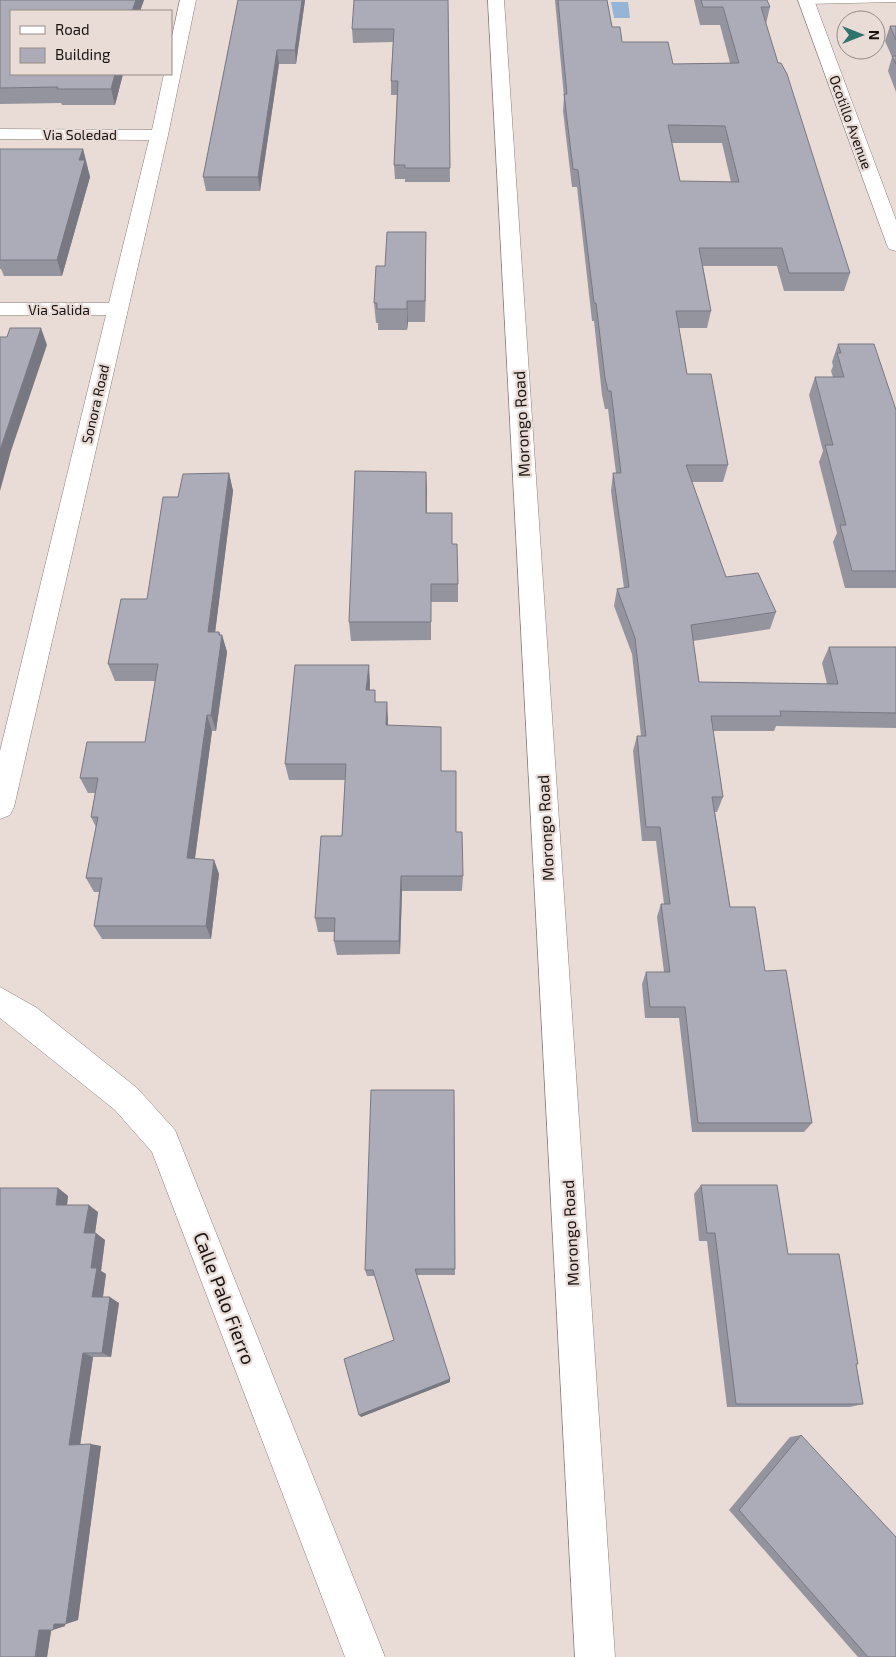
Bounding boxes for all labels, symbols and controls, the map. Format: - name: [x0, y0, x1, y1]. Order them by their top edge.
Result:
- legend: [10, 10, 172, 75]
- north arrow: [836, 10, 886, 60]
- text: Road: [55, 20, 90, 38]
- text: N: [866, 30, 883, 40]
- text: Building: [55, 45, 111, 63]
- street label: Ocotillo Avenue: [826, 73, 876, 171]
- street label: Via Soledad: [43, 126, 117, 143]
- street label: Via Salida: [28, 301, 90, 318]
- street label: Sonora Road: [78, 363, 112, 445]
- street label: Morongo Road: [509, 371, 533, 477]
- street label: Morongo Road: [533, 775, 557, 881]
- street label: Morongo Road: [558, 1180, 582, 1286]
- street label: Calle Palo Fierro: [189, 1228, 261, 1368]

